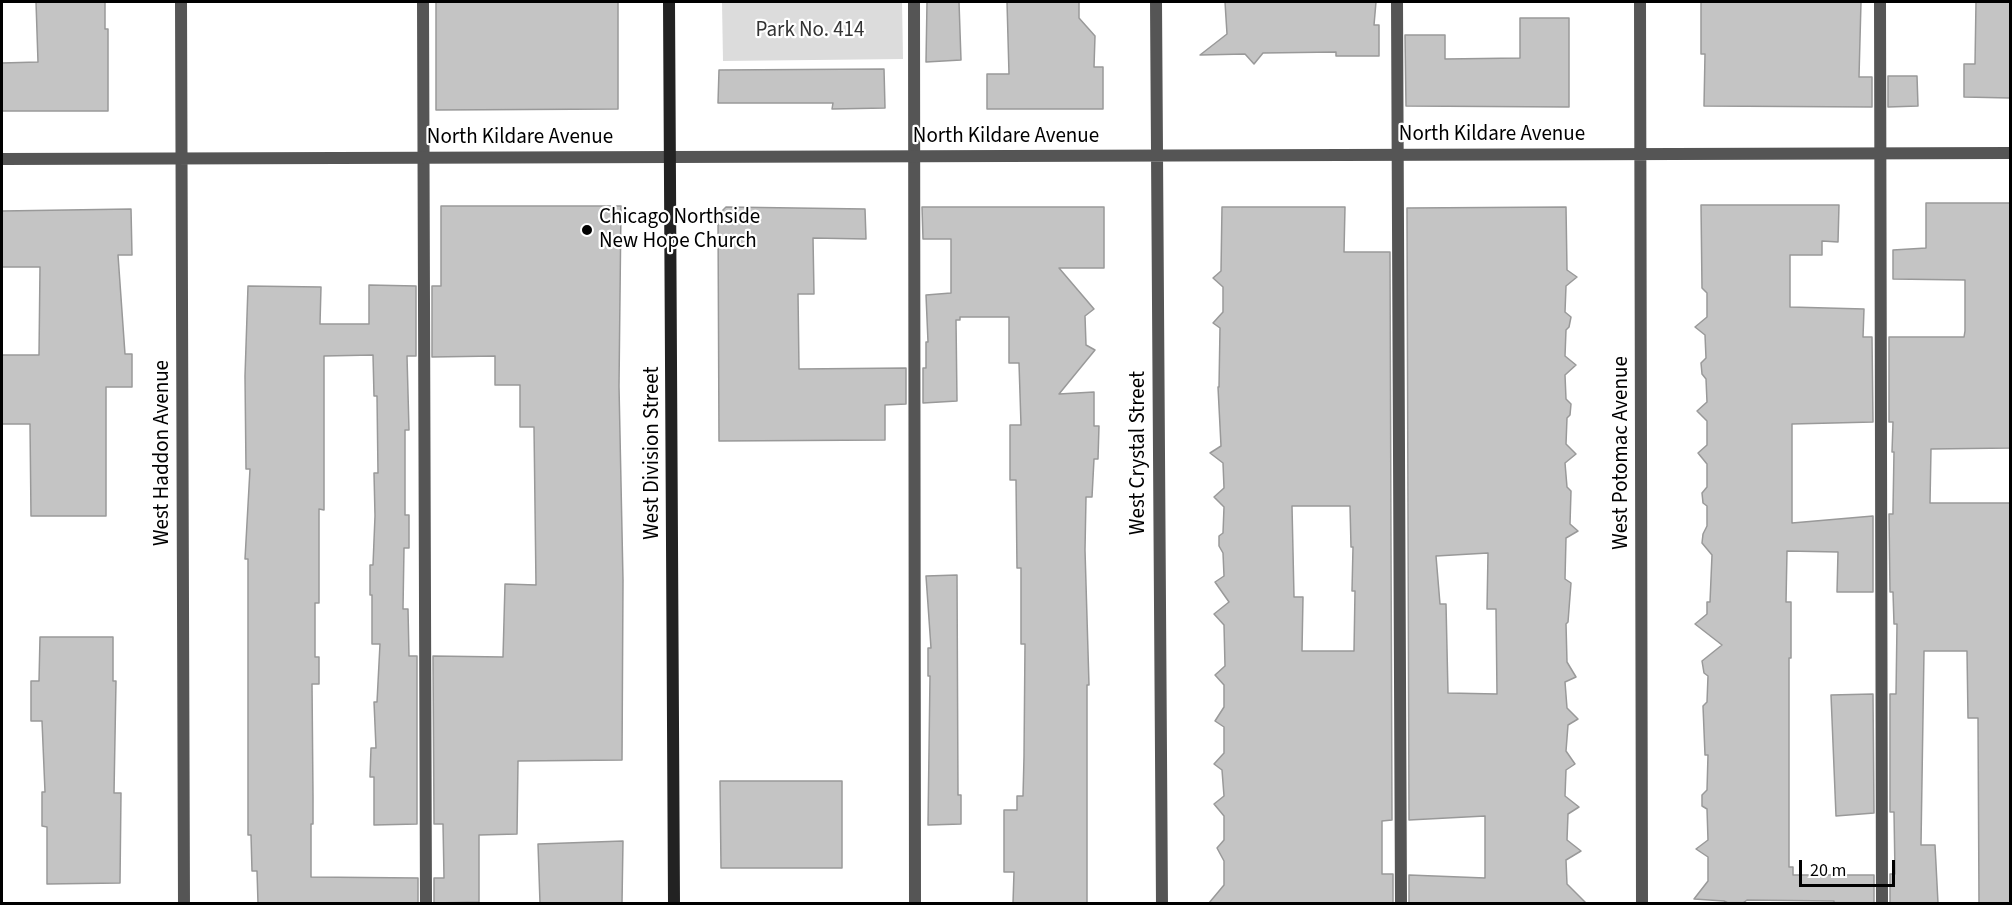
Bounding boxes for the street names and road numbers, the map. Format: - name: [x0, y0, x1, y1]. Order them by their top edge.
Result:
- street label: North Kildare Avenue: [1399, 122, 1585, 148]
- street label: North Kildare Avenue: [913, 124, 1099, 150]
- street label: North Kildare Avenue: [427, 125, 613, 151]
- street label: West Potomac Avenue: [1609, 356, 1635, 550]
- street label: West Haddon Avenue: [150, 360, 176, 546]
- street label: West Division Street: [640, 366, 666, 540]
- street label: West Crystal Street: [1126, 371, 1152, 535]

